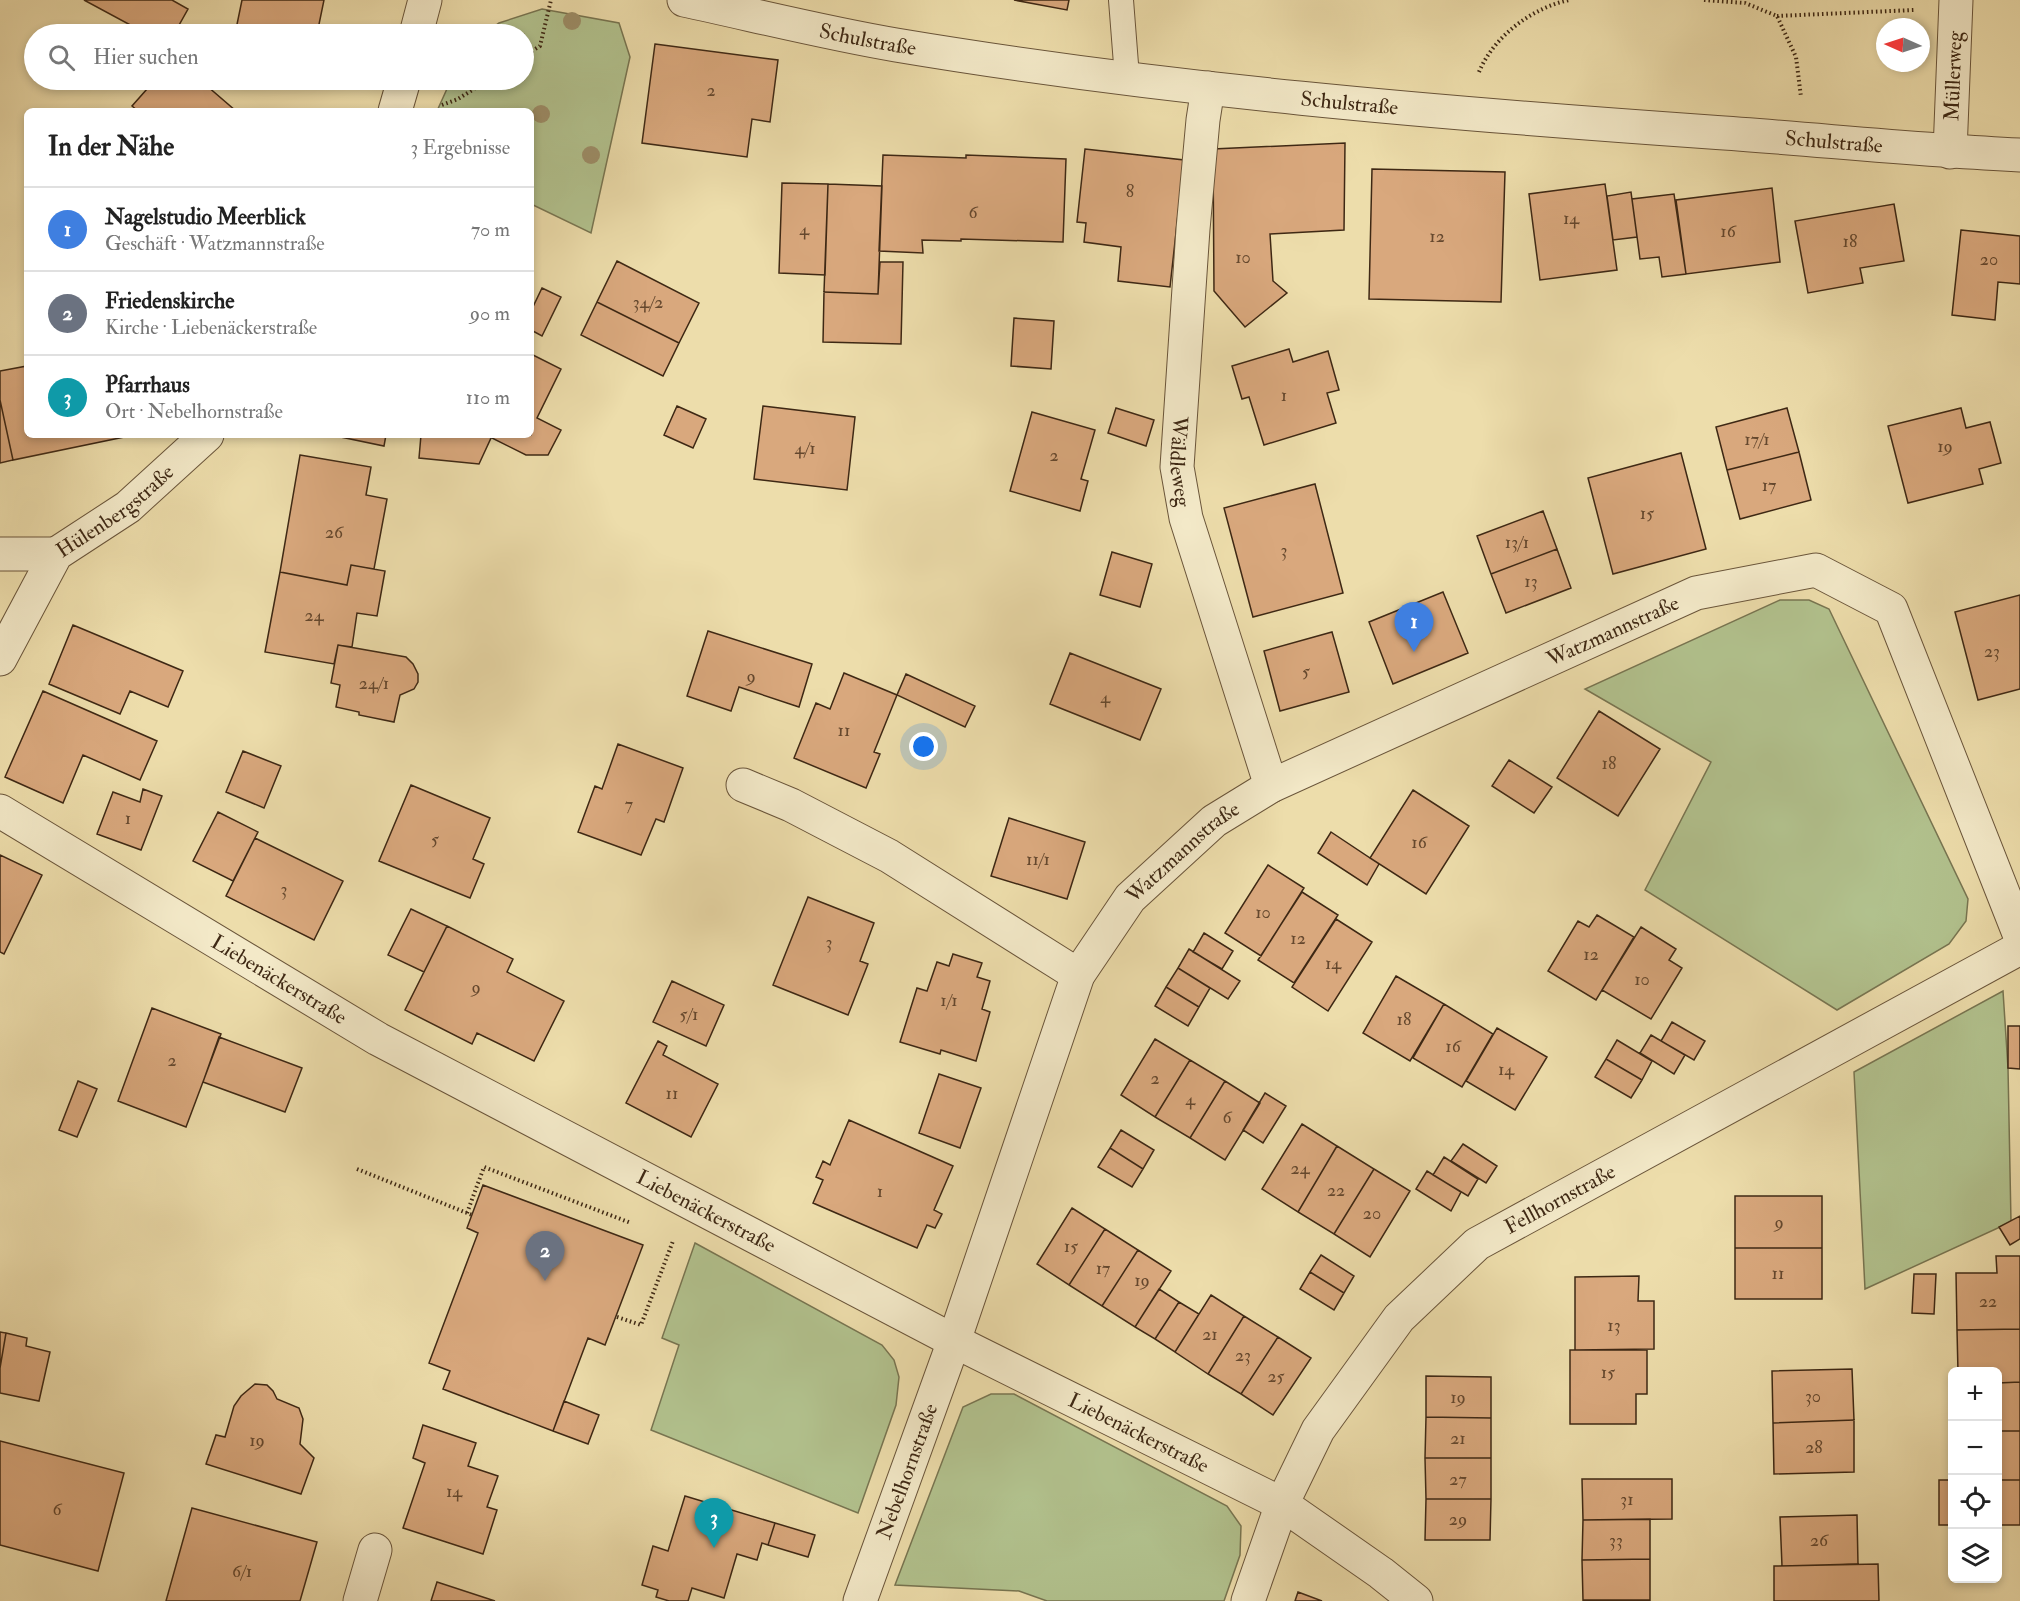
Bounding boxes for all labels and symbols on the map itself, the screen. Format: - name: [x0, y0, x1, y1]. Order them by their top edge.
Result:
- street label: Schulstraße: [817, 17, 918, 62]
- north arrow: [1876, 18, 1930, 72]
- street label: Müllerweg: [1938, 30, 1968, 122]
- house number: 2: [706, 79, 716, 102]
- street label: Schulstraße: [1299, 85, 1400, 121]
- street label: Schulstraße: [1784, 124, 1884, 159]
- house number: 8: [1126, 180, 1134, 203]
- house number: 6: [968, 201, 978, 224]
- house number: 14: [1563, 207, 1580, 230]
- house number: 4: [799, 218, 810, 241]
- house number: 16: [1720, 220, 1737, 243]
- house number: 12: [1429, 225, 1445, 248]
- house number: 18: [1843, 230, 1857, 253]
- house number: 10: [1235, 246, 1251, 269]
- house number: 20: [1980, 248, 1998, 271]
- house number: 34/2: [633, 291, 663, 314]
- house number: 1: [1281, 384, 1287, 407]
- street label: Wäldleweg: [1164, 414, 1197, 510]
- house number: 17/1: [1744, 428, 1770, 451]
- house number: 19: [1937, 435, 1953, 458]
- house number: 4/1: [794, 437, 816, 460]
- house number: 2: [1049, 444, 1059, 467]
- street label: Hülenbergstraße: [51, 458, 180, 564]
- house number: 17: [1762, 474, 1776, 497]
- house number: 15: [1640, 502, 1654, 525]
- house number: 26: [325, 521, 344, 544]
- house number: 13/1: [1505, 531, 1529, 554]
- house number: 3: [1281, 539, 1287, 562]
- house number: 13: [1524, 570, 1538, 593]
- street label: Watzmannstraße: [1541, 589, 1683, 673]
- pin: 1: [1394, 602, 1434, 652]
- house number: 24: [305, 604, 325, 627]
- house number: 23: [1984, 640, 2000, 663]
- house number: 5: [1302, 660, 1310, 683]
- house number: 9: [744, 665, 756, 688]
- house number: 24/1: [359, 672, 389, 695]
- house number: 4: [1100, 686, 1111, 709]
- house number: 11: [838, 719, 850, 742]
- your location: [909, 732, 938, 761]
- house number: 18: [1602, 752, 1616, 775]
- house number: 7: [625, 793, 633, 816]
- street label: Watzmannstraße: [1119, 795, 1245, 909]
- house number: 1: [125, 807, 131, 830]
- house number: 5: [431, 828, 439, 851]
- house number: 16: [1411, 831, 1428, 854]
- house number: 11/1: [1026, 848, 1050, 871]
- house number: 3: [281, 878, 287, 901]
- house number: 10: [1255, 901, 1271, 924]
- house number: 12: [1290, 927, 1306, 950]
- street label: Liebenäckerstraße: [206, 928, 352, 1031]
- house number: 3: [826, 931, 832, 954]
- house number: 12: [1583, 943, 1599, 966]
- house number: 14: [1325, 952, 1342, 975]
- house number: 10: [1634, 968, 1650, 991]
- house number: 9: [469, 976, 481, 999]
- house number: 1/1: [940, 989, 958, 1012]
- house number: 5/1: [680, 1003, 698, 1026]
- house number: 18: [1397, 1008, 1411, 1031]
- house number: 16: [1445, 1035, 1462, 1058]
- house number: 2: [167, 1049, 177, 1072]
- house number: 14: [1498, 1058, 1515, 1081]
- house number: 2: [1150, 1067, 1160, 1090]
- house number: 11: [666, 1082, 678, 1105]
- house number: 4: [1185, 1088, 1196, 1111]
- house number: 6: [1222, 1106, 1232, 1129]
- house number: 24: [1291, 1157, 1311, 1180]
- street label: Fellhornstraße: [1499, 1158, 1620, 1240]
- street label: Liebenäckerstraße: [632, 1163, 781, 1259]
- house number: 22: [1327, 1179, 1345, 1202]
- house number: 1: [877, 1180, 883, 1203]
- house number: 20: [1363, 1202, 1381, 1225]
- house number: 9: [1772, 1211, 1784, 1234]
- pin: 2: [526, 1232, 564, 1281]
- house number: 15: [1064, 1235, 1078, 1258]
- house number: 17: [1096, 1257, 1110, 1280]
- house number: 11: [1772, 1262, 1784, 1285]
- house number: 19: [1134, 1269, 1150, 1292]
- house number: 22: [1979, 1290, 1997, 1313]
- house number: 13: [1607, 1314, 1621, 1337]
- house number: 21: [1202, 1323, 1218, 1346]
- house number: 23: [1235, 1344, 1251, 1367]
- house number: 15: [1601, 1361, 1615, 1384]
- house number: 25: [1268, 1365, 1285, 1388]
- house number: 30: [1805, 1385, 1821, 1408]
- house number: 19: [1450, 1386, 1466, 1409]
- street label: Liebenäckerstraße: [1064, 1387, 1214, 1479]
- street label: Nebelhornstraße: [870, 1400, 944, 1543]
- house number: 21: [1450, 1427, 1466, 1450]
- house number: 19: [249, 1429, 265, 1452]
- house number: 28: [1805, 1436, 1823, 1459]
- house number: 27: [1449, 1468, 1467, 1491]
- house number: 14: [446, 1480, 463, 1503]
- house number: 31: [1620, 1488, 1634, 1511]
- house number: 6: [52, 1498, 62, 1521]
- pin: 3: [694, 1498, 734, 1548]
- house number: 29: [1449, 1508, 1467, 1531]
- house number: 33: [1609, 1529, 1623, 1552]
- house number: 26: [1810, 1529, 1829, 1552]
- house number: 6/1: [232, 1560, 252, 1583]

